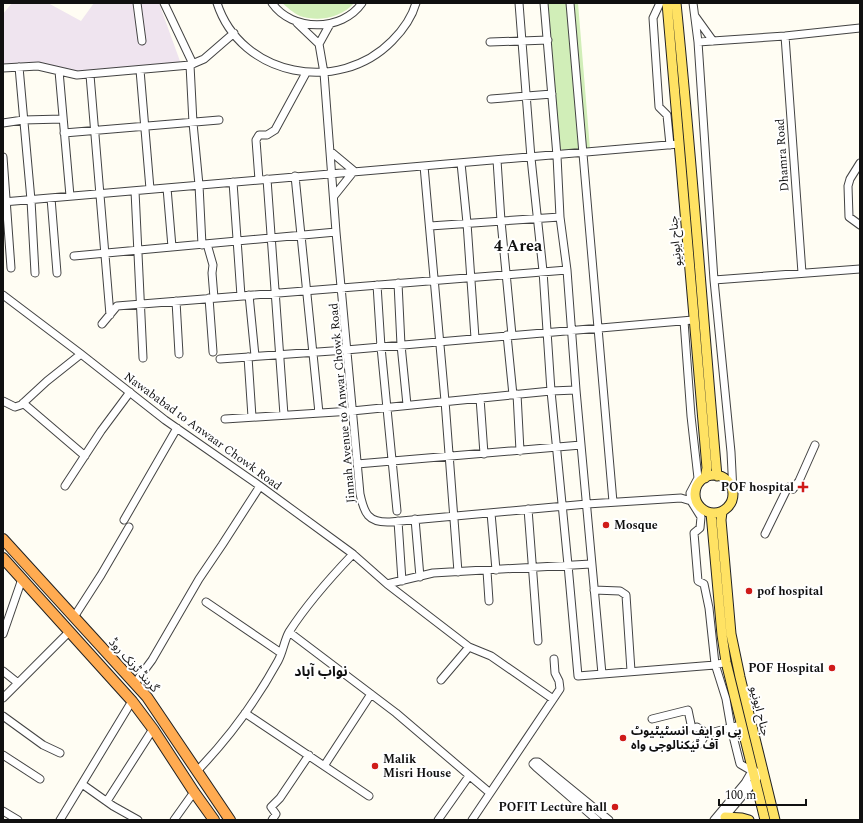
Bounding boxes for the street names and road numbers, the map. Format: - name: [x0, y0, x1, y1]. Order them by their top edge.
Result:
- street label: Dhamra Road: [770, 117, 795, 192]
- street label: جناح ایونیو: [664, 215, 687, 267]
- street label: Jinnah Avenue to Anwar Chowk Road: [324, 302, 361, 504]
- street label: Nawababad to Anwaar Chowk Road: [120, 368, 286, 495]
- street label: گرینڈ ٹرنک روڈ: [104, 634, 164, 698]
- street label: جناح ایونیو: [744, 684, 775, 738]

